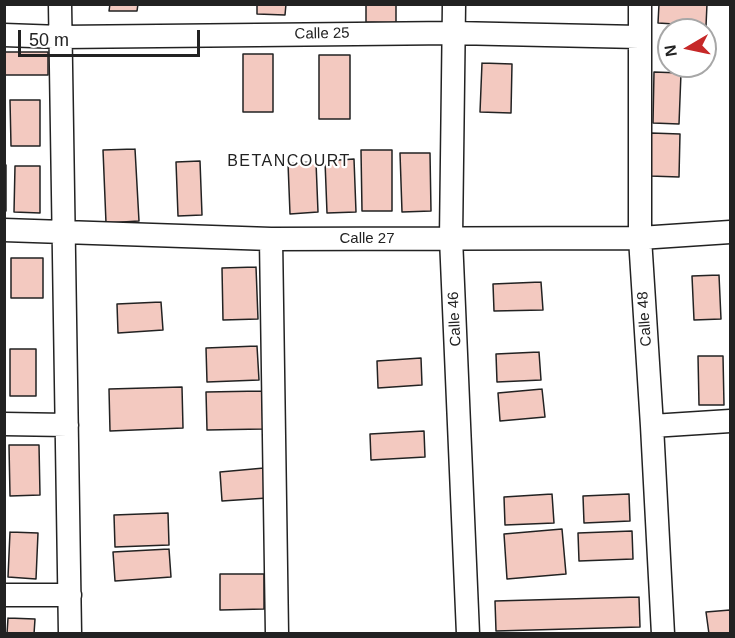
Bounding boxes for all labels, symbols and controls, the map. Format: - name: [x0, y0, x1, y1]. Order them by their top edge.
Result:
- scale bar: [21, 18, 202, 56]
- north arrow: [657, 18, 717, 78]
- street label: Calle 25: [294, 25, 350, 43]
- text: 50 m: [29, 30, 69, 50]
- text: N: [661, 44, 680, 58]
- district label: BETANCOURT: [227, 152, 351, 172]
- street label: Calle 27: [339, 230, 395, 248]
- street label: Calle 46: [445, 291, 465, 347]
- street label: Calle 48: [634, 291, 656, 347]

